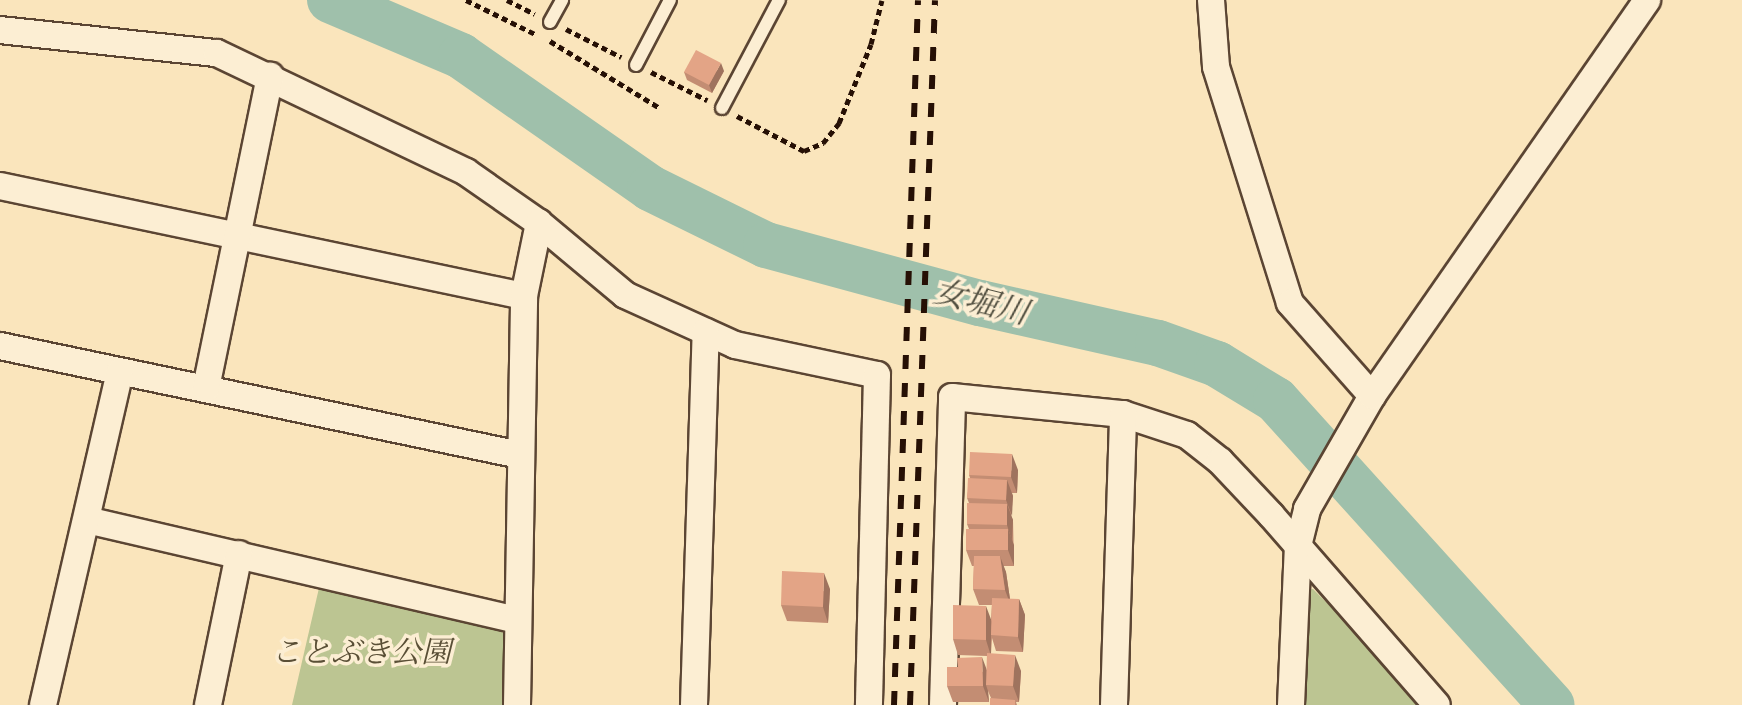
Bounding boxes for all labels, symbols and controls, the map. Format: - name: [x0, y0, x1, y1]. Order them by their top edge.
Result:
- water label: 女堀川: [930, 272, 1032, 332]
- park label: ことぶき公園: [271, 634, 451, 670]

